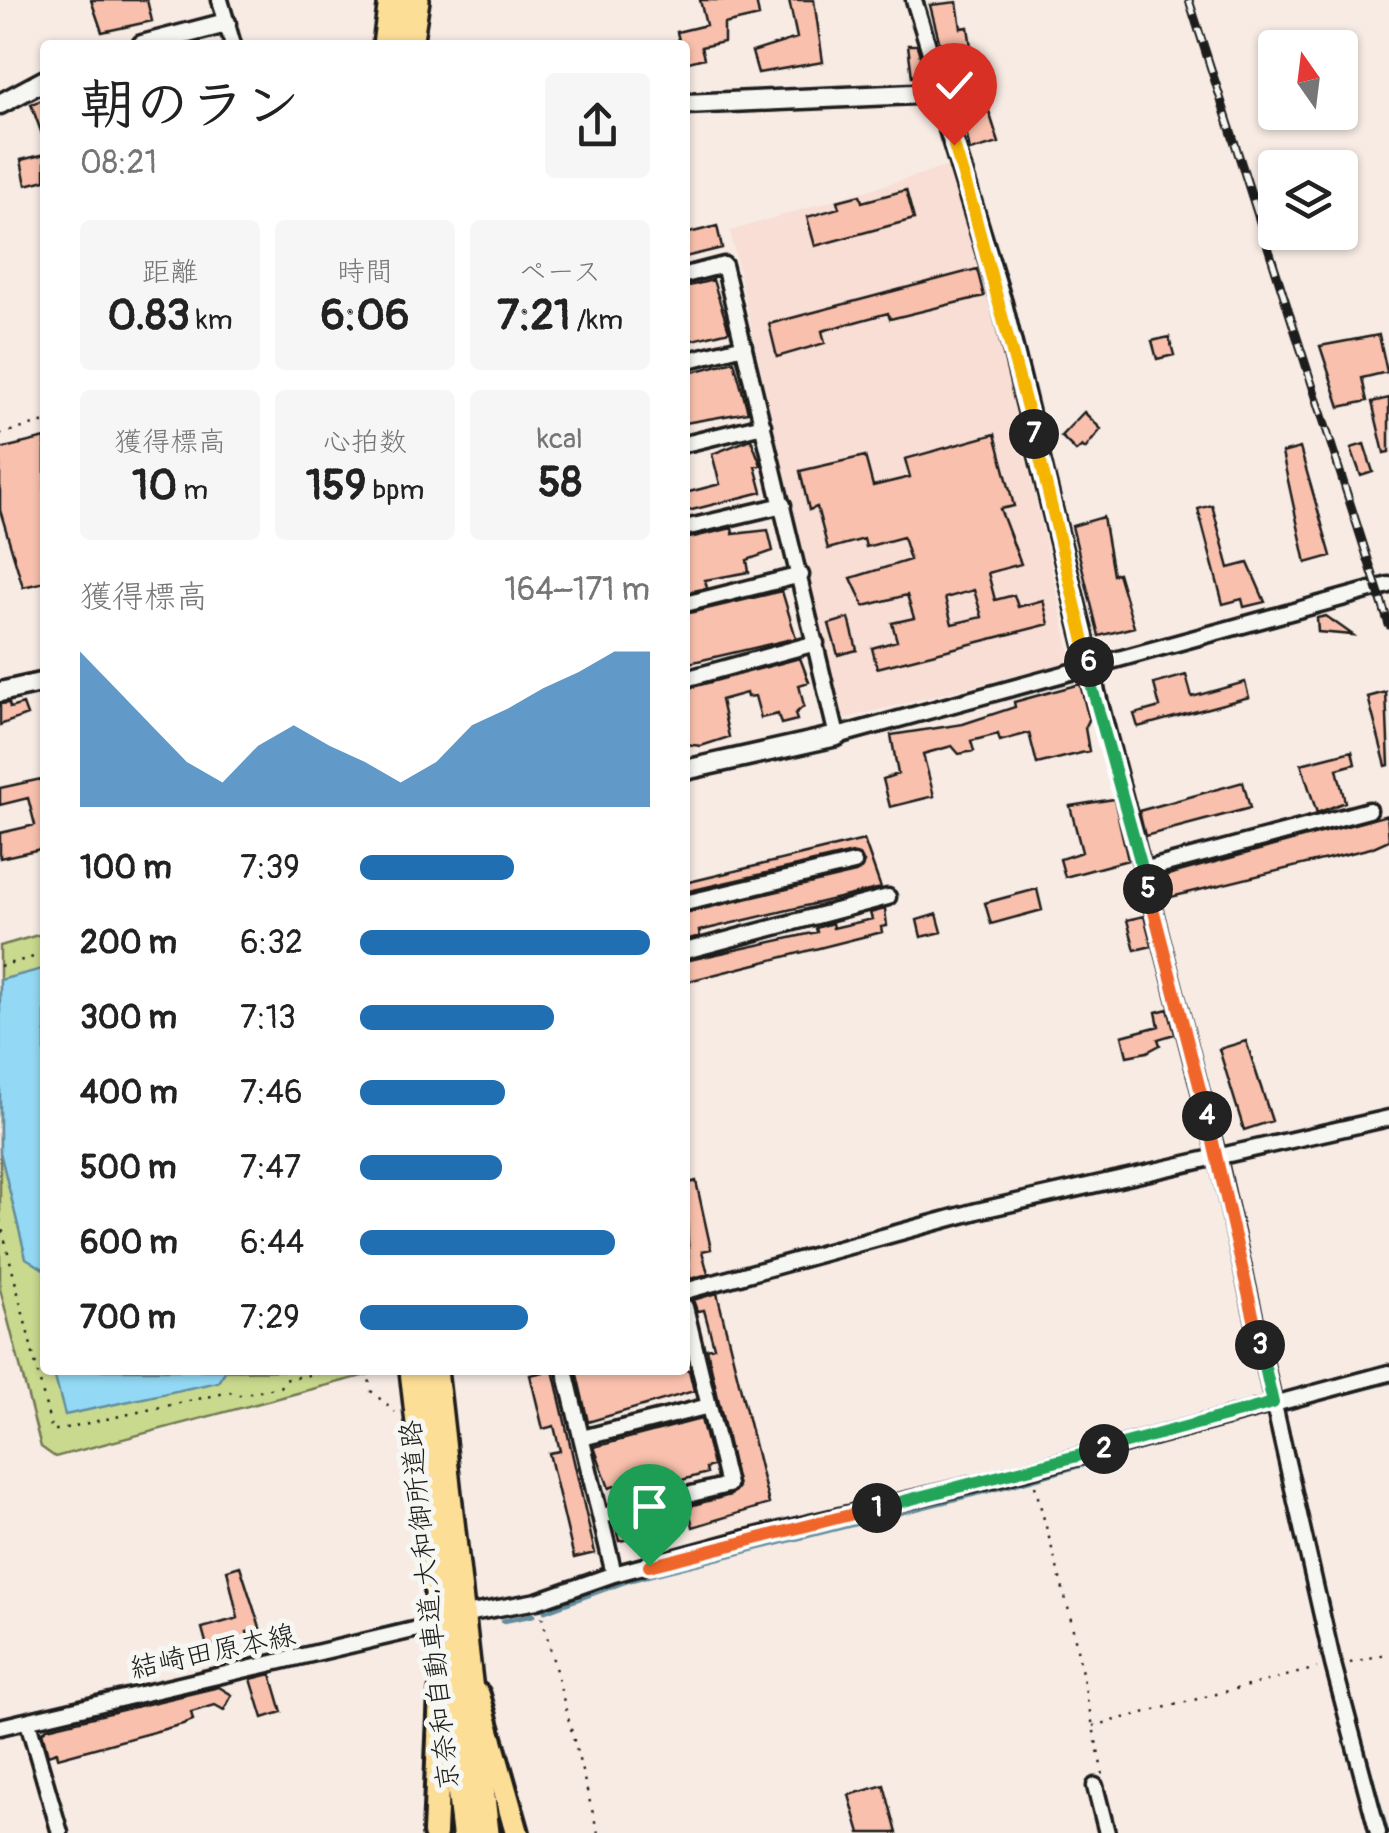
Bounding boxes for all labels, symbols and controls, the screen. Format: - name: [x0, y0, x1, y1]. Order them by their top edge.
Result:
- north arrow: [1258, 30, 1358, 130]
- map controls: [1258, 30, 1358, 250]
- pin: [912, 43, 997, 146]
- icon: check: [927, 58, 982, 113]
- text: 朝のラン: [80, 71, 300, 140]
- button: share: [545, 73, 650, 178]
- text: 08:21: [80, 143, 157, 183]
- button: layers: [1258, 150, 1358, 250]
- text: 距離: [142, 255, 198, 290]
- text: 時間: [337, 255, 393, 290]
- text: ペース: [519, 255, 601, 290]
- text: 0.83: [107, 290, 190, 342]
- text: 6:06: [321, 290, 409, 342]
- text: 7:21: [497, 290, 570, 342]
- text: km: [190, 303, 233, 338]
- text: /km: [570, 303, 623, 338]
- pin: 7: [1009, 409, 1059, 459]
- text: 7: [1027, 416, 1041, 451]
- text: kcal: [537, 422, 583, 457]
- text: 獲得標高: [114, 425, 226, 460]
- text: 心拍数: [323, 425, 407, 460]
- text: 58: [538, 457, 582, 509]
- text: 10: [132, 460, 177, 512]
- text: 159: [306, 460, 366, 512]
- text: m: [177, 473, 208, 508]
- text: bpm: [366, 473, 424, 508]
- text: 164–171 m: [504, 570, 650, 610]
- text: 獲得標高: [80, 577, 208, 617]
- pin: 6: [1064, 637, 1114, 687]
- text: 6: [1081, 644, 1097, 679]
- text: 100 m: [80, 848, 172, 888]
- text: 7:39: [240, 848, 300, 888]
- pin: 5: [1123, 864, 1173, 914]
- text: 5: [1140, 871, 1156, 906]
- text: 200 m: [80, 923, 177, 963]
- text: 6:32: [240, 923, 303, 963]
- text: 300 m: [80, 998, 177, 1038]
- text: 7:13: [240, 998, 296, 1038]
- text: 400 m: [80, 1073, 178, 1113]
- text: 7:46: [240, 1073, 303, 1113]
- pin: 4: [1182, 1091, 1232, 1141]
- text: 4: [1199, 1098, 1215, 1133]
- text: 500 m: [80, 1148, 176, 1188]
- text: 7:47: [240, 1148, 301, 1188]
- text: 600 m: [80, 1223, 178, 1263]
- text: 6:44: [240, 1223, 304, 1263]
- text: 700 m: [80, 1298, 176, 1338]
- text: 7:29: [240, 1298, 300, 1338]
- pin: 3: [1235, 1320, 1285, 1370]
- text: 3: [1252, 1327, 1268, 1362]
- street label: 京奈和自動車道;大和御所道路: [393, 1418, 467, 1792]
- pin: 2: [1079, 1424, 1129, 1474]
- text: 2: [1096, 1431, 1112, 1466]
- pin: [607, 1464, 692, 1567]
- icon: arrive: [622, 1479, 677, 1534]
- pin: 1: [852, 1483, 902, 1533]
- text: 1: [872, 1490, 882, 1525]
- street label: 結崎田原本線: [127, 1617, 299, 1687]

